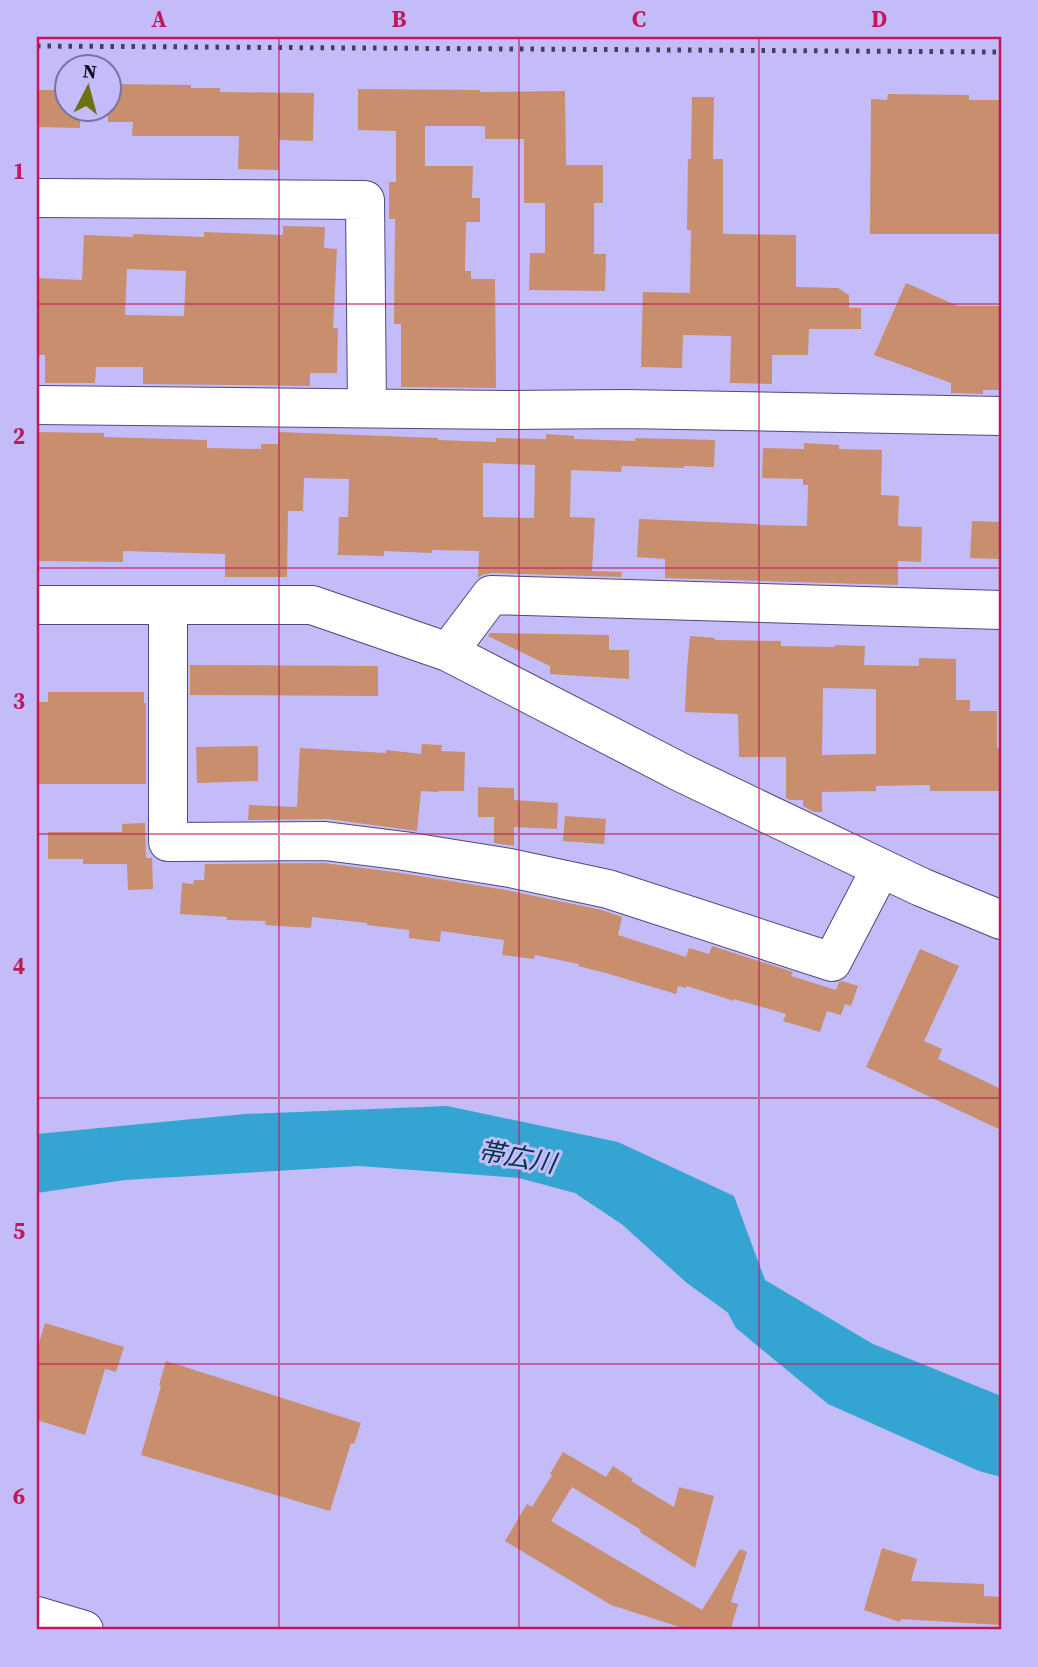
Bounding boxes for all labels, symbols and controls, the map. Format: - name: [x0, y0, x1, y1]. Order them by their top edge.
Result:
- text: A: [151, 3, 167, 35]
- text: B: [392, 3, 407, 35]
- text: C: [632, 3, 646, 35]
- text: D: [871, 3, 887, 35]
- north arrow: [52, 52, 122, 122]
- text: N: [82, 57, 98, 85]
- text: 1: [13, 155, 25, 187]
- text: 2: [13, 420, 25, 452]
- text: 3: [13, 685, 25, 717]
- text: 4: [13, 950, 25, 982]
- water label: 帯広川: [475, 1132, 561, 1182]
- text: 5: [13, 1215, 25, 1247]
- text: 6: [13, 1480, 25, 1512]

